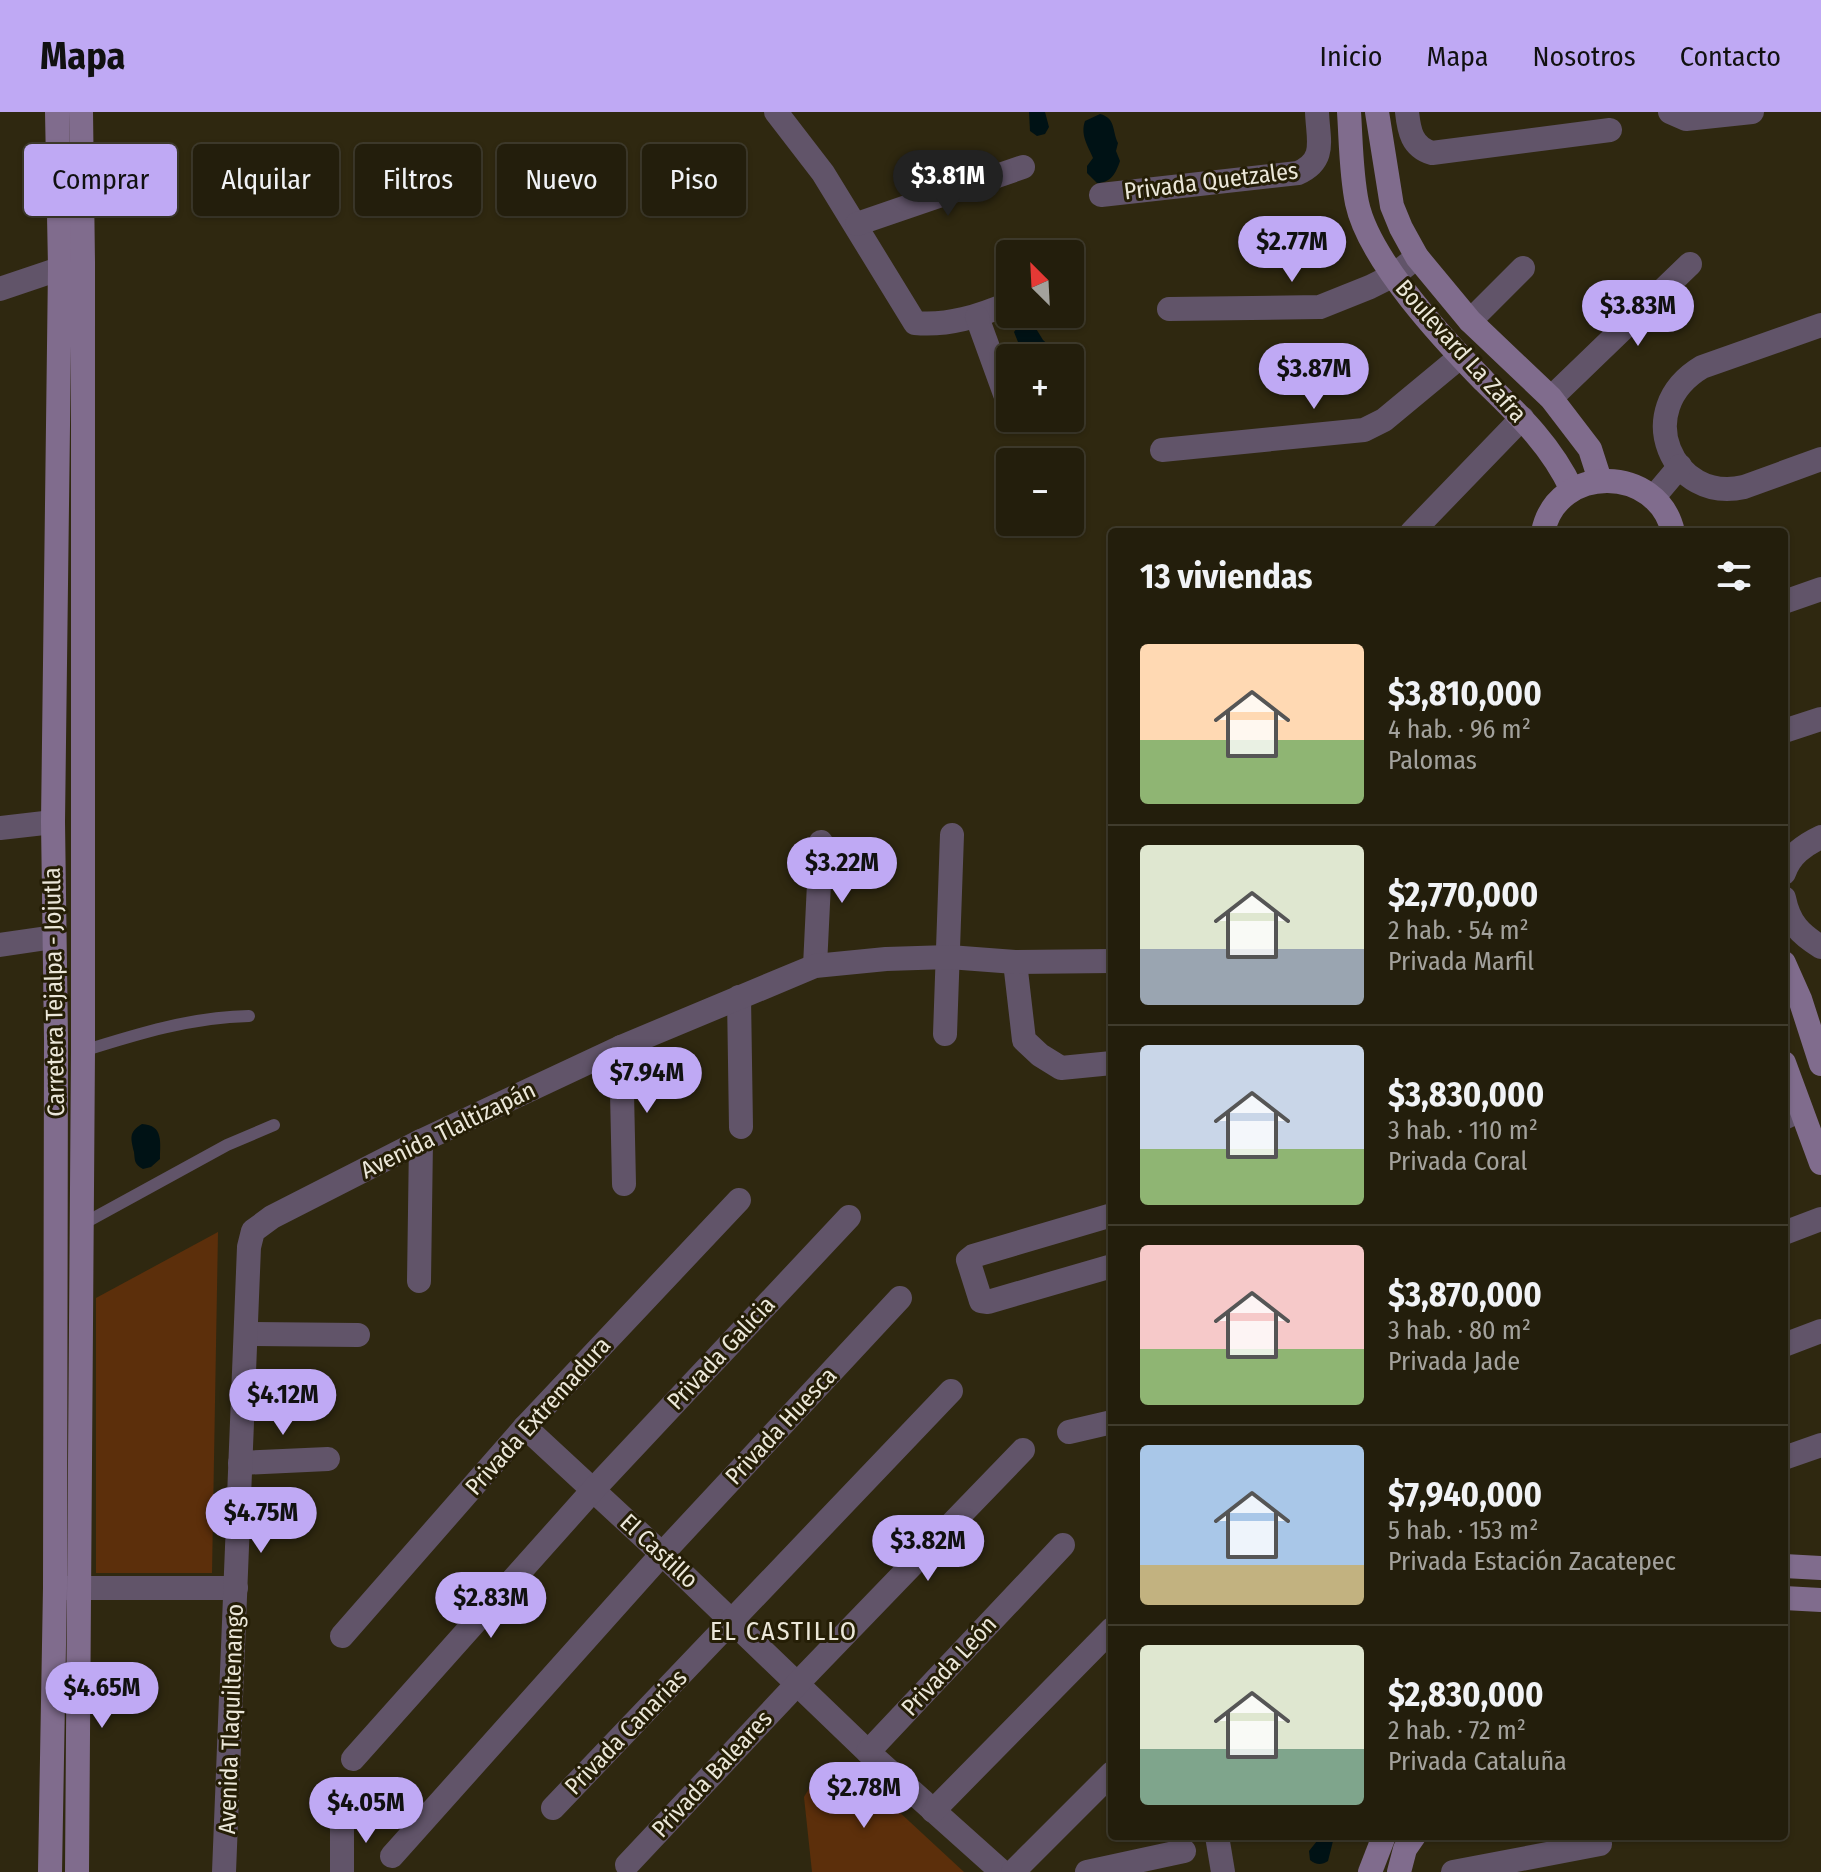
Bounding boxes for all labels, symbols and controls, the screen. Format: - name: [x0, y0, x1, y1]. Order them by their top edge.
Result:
- text: Mapa: [40, 33, 125, 79]
- text: Inicio: [1320, 40, 1382, 73]
- text: Mapa: [1426, 40, 1488, 73]
- text: Nosotros: [1532, 40, 1636, 73]
- text: Contacto: [1680, 40, 1781, 73]
- chip: Comprar: [24, 144, 177, 216]
- chip: Alquilar: [193, 144, 339, 216]
- chip: Filtros: [355, 144, 481, 216]
- chip: Nuevo: [497, 144, 626, 216]
- chip: Piso: [642, 144, 746, 216]
- pin: $3.81M: [883, 150, 1013, 218]
- street label: Privada Quetzales: [1122, 156, 1300, 206]
- text: $3.81M: [911, 160, 985, 191]
- pin: $2.77M: [1227, 216, 1357, 284]
- text: $2.77M: [1256, 226, 1328, 257]
- north arrow: [996, 240, 1084, 328]
- map controls: [996, 240, 1084, 536]
- street label: Boulevard La Zafra: [1390, 274, 1532, 428]
- pin: $3.83M: [1573, 280, 1703, 348]
- text: $3.83M: [1600, 290, 1676, 321]
- pin: $3.87M: [1249, 343, 1379, 411]
- button: +: [996, 344, 1084, 432]
- text: $3.87M: [1277, 353, 1351, 384]
- button: −: [996, 448, 1084, 536]
- icon: filters: [1712, 554, 1756, 598]
- text: 13 viviendas: [1140, 556, 1312, 597]
- text: $3,810,000: [1388, 673, 1542, 714]
- icon: home: [1204, 676, 1300, 772]
- text: 4 hab. · 96 m²: [1388, 714, 1531, 745]
- text: Palomas: [1388, 745, 1477, 776]
- pin: $3.22M: [777, 837, 907, 905]
- text: $3.22M: [805, 847, 879, 878]
- street label: Carretera Tejalpa - Jojutla: [38, 867, 70, 1117]
- text: $2,770,000: [1388, 874, 1538, 915]
- icon: home: [1204, 877, 1300, 973]
- text: 2 hab. · 54 m²: [1388, 915, 1529, 946]
- text: Privada Marfil: [1388, 946, 1534, 977]
- pin: $7.94M: [582, 1047, 712, 1115]
- text: $7.94M: [610, 1057, 684, 1088]
- text: $3,830,000: [1388, 1074, 1544, 1115]
- street label: Avenida Tlaltizapán: [356, 1076, 540, 1184]
- icon: home: [1204, 1077, 1300, 1173]
- text: 3 hab. · 110 m²: [1388, 1115, 1538, 1146]
- text: Privada Coral: [1388, 1146, 1527, 1177]
- text: $3,870,000: [1388, 1274, 1542, 1315]
- icon: home: [1204, 1277, 1300, 1373]
- street label: Privada Galicia: [661, 1291, 781, 1415]
- text: 3 hab. · 80 m²: [1388, 1315, 1531, 1346]
- street label: Privada Extremadura: [460, 1331, 616, 1501]
- text: Privada Jade: [1388, 1346, 1520, 1377]
- street label: Privada Huesca: [720, 1362, 842, 1490]
- pin: $4.12M: [218, 1369, 348, 1437]
- text: $4.12M: [247, 1379, 319, 1410]
- text: $7,940,000: [1388, 1474, 1542, 1515]
- icon: home: [1204, 1477, 1300, 1573]
- pin: $4.75M: [196, 1487, 326, 1555]
- text: $4.75M: [224, 1497, 298, 1528]
- street label: El Castillo: [614, 1508, 704, 1594]
- pin: $3.82M: [863, 1515, 993, 1583]
- text: 5 hab. · 153 m²: [1388, 1515, 1538, 1546]
- text: $3.82M: [890, 1525, 966, 1556]
- text: Privada Estación Zacatepec: [1388, 1546, 1676, 1577]
- pin: $2.83M: [426, 1572, 556, 1640]
- text: $2.83M: [453, 1582, 529, 1613]
- street label: Avenida Tlaquiltenango: [213, 1603, 249, 1835]
- street label: Privada León: [896, 1610, 1002, 1722]
- district label: EL CASTILLO: [710, 1616, 858, 1647]
- pin: $4.65M: [37, 1662, 167, 1730]
- street label: Privada Canarias: [559, 1664, 693, 1800]
- text: $4.65M: [64, 1672, 140, 1703]
- text: $2,830,000: [1388, 1674, 1544, 1715]
- icon: home: [1204, 1677, 1300, 1773]
- street label: Privada Baleares: [646, 1705, 778, 1843]
- text: 2 hab. · 72 m²: [1388, 1715, 1526, 1746]
- text: Privada Cataluña: [1388, 1746, 1567, 1777]
- pin: $2.78M: [799, 1762, 929, 1830]
- text: $2.78M: [827, 1772, 901, 1803]
- pin: $4.05M: [301, 1777, 431, 1845]
- text: $4.05M: [327, 1787, 405, 1818]

